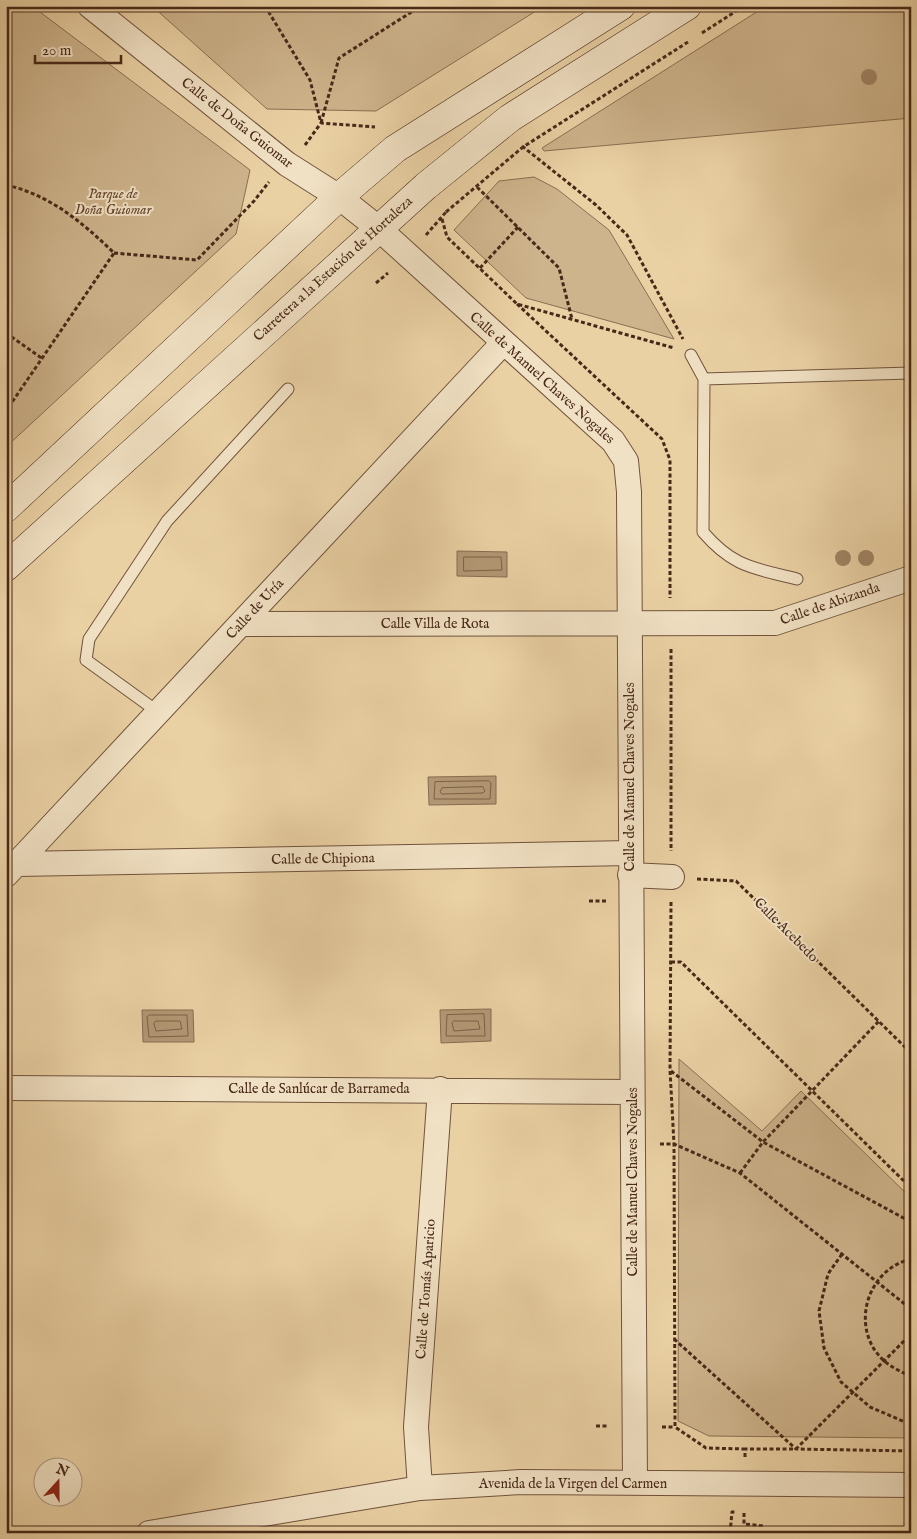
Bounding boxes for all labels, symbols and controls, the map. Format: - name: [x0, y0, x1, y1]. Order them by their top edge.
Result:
- scale bar: [35, 32, 121, 64]
- text: 20 m: [42, 41, 72, 60]
- street label: Calle de Doña Guiomar: [177, 74, 297, 172]
- park label: Parque de Doña Guiomar: [75, 185, 152, 219]
- street label: Carretera a la Estación de Hortaleza: [250, 192, 417, 345]
- street label: Calle de Manuel Chaves Nogales: [466, 308, 618, 448]
- street label: Calle de Uría: [222, 574, 288, 643]
- street label: Calle de Abizanda: [778, 578, 883, 629]
- street label: Calle Villa de Rota: [381, 615, 490, 633]
- street label: Calle de Manuel Chaves Nogales: [621, 682, 639, 872]
- street label: Calle de Chipiona: [271, 849, 376, 869]
- street label: Calle Acebedo: [750, 894, 822, 966]
- street label: Calle de Sanlúcar de Barrameda: [228, 1080, 411, 1098]
- street label: Calle de Manuel Chaves Nogales: [624, 1087, 642, 1277]
- street label: Calle de Tomás Aparicio: [412, 1218, 440, 1360]
- north arrow: [32, 1456, 82, 1506]
- text: N: [52, 1460, 71, 1481]
- street label: Avenida de la Virgen del Carmen: [478, 1475, 668, 1493]

